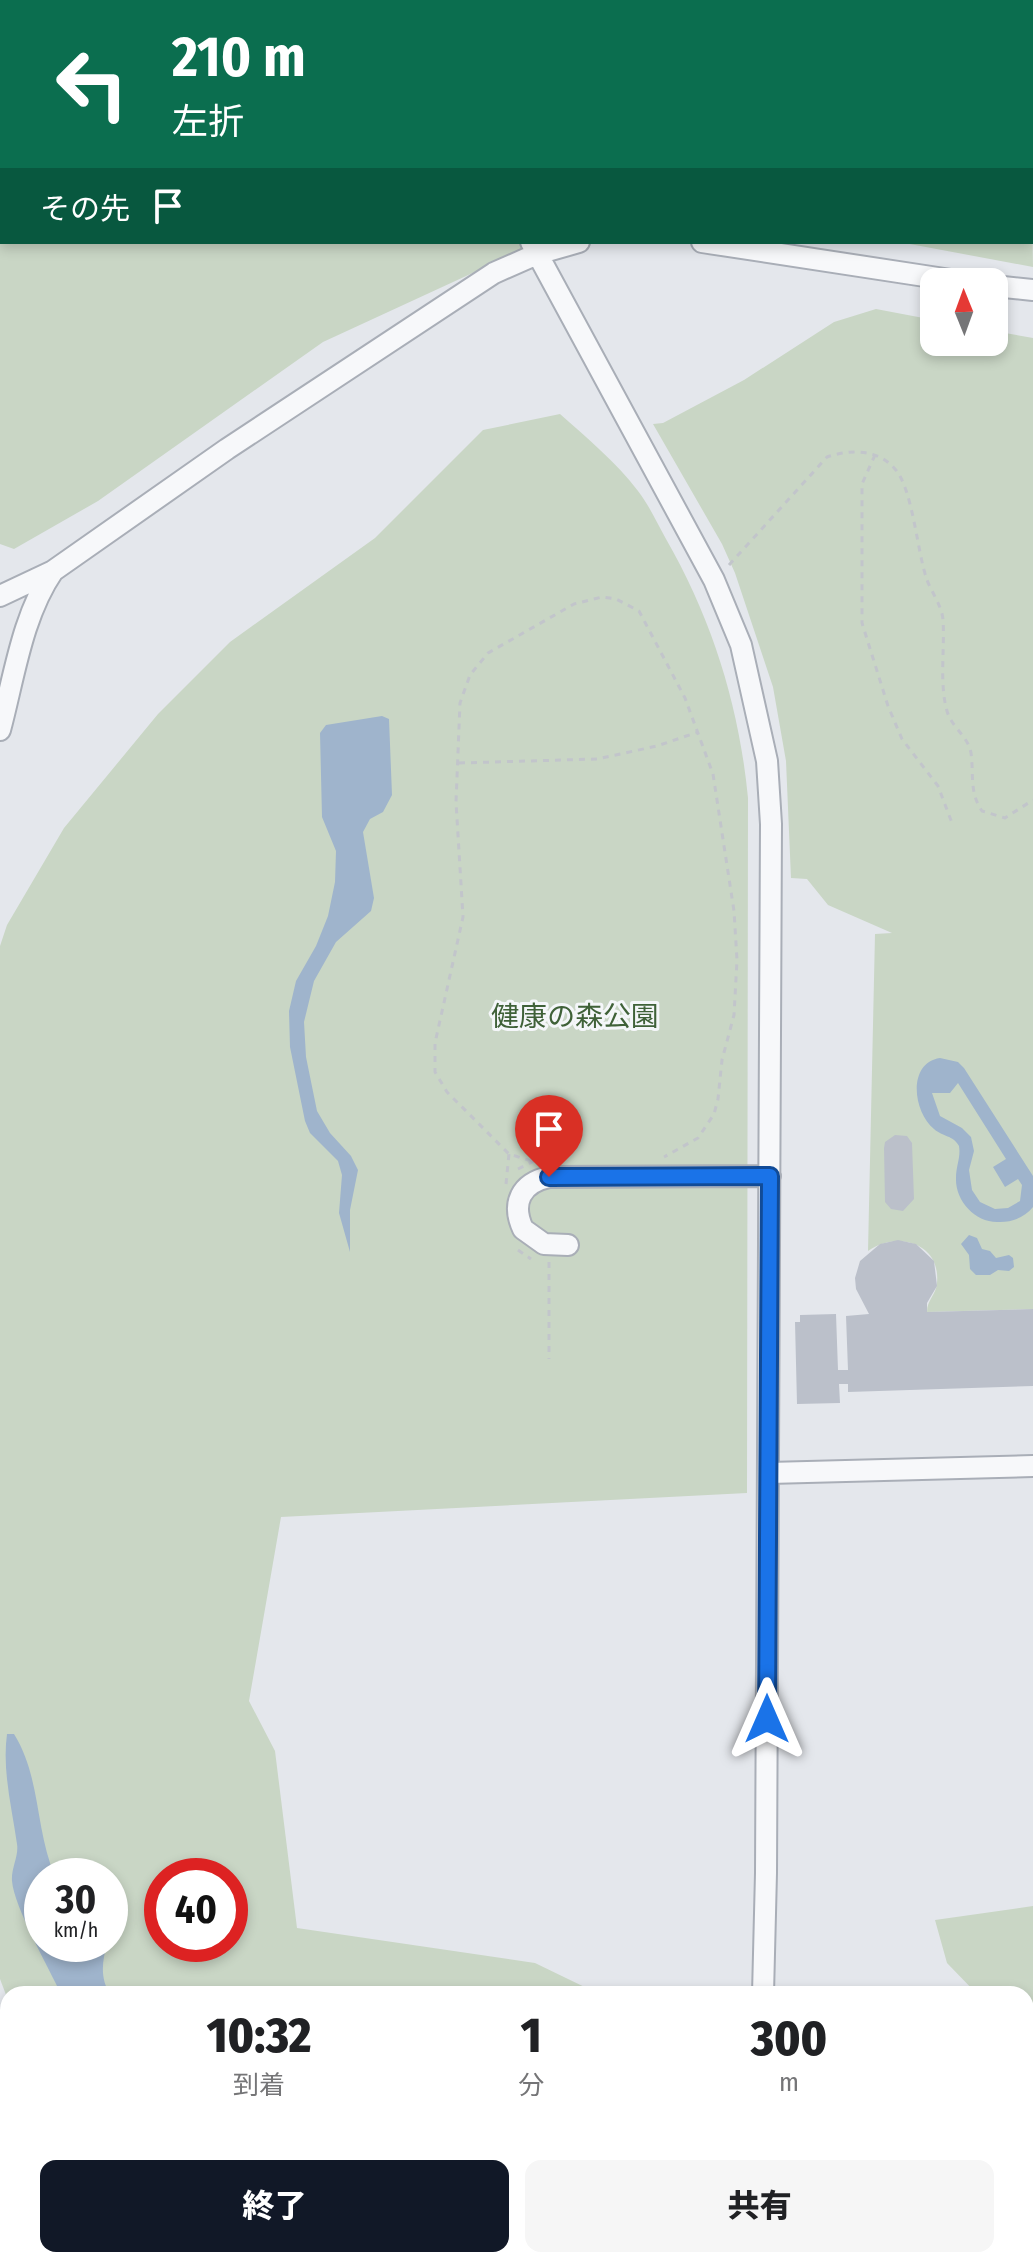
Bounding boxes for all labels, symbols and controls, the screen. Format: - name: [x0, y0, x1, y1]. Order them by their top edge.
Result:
- text: 210 m: [172, 24, 306, 91]
- icon: left: [40, 32, 144, 136]
- text: 左折: [172, 100, 244, 144]
- icon: arrive: [146, 184, 190, 228]
- text: その先: [40, 191, 130, 227]
- north arrow: [920, 268, 1008, 356]
- map controls: [920, 268, 1008, 356]
- park label: 健康の森公園: [491, 1000, 659, 1033]
- pin: [515, 1095, 583, 1177]
- icon: arrive: [527, 1107, 571, 1151]
- position arrow: [725, 1677, 809, 1761]
- speed limit sign: 40: [144, 1858, 248, 1962]
- text: 30: [56, 1876, 96, 1924]
- text: km/h: [54, 1918, 98, 1942]
- text: 10:32: [207, 2007, 311, 2065]
- text: 1: [521, 2007, 542, 2065]
- text: 300: [751, 2010, 827, 2068]
- text: m: [779, 2067, 799, 2098]
- text: 到着: [233, 2070, 285, 2101]
- text: 分: [518, 2070, 544, 2101]
- button: 終了: [40, 2160, 509, 2252]
- button: 共有: [525, 2160, 994, 2252]

